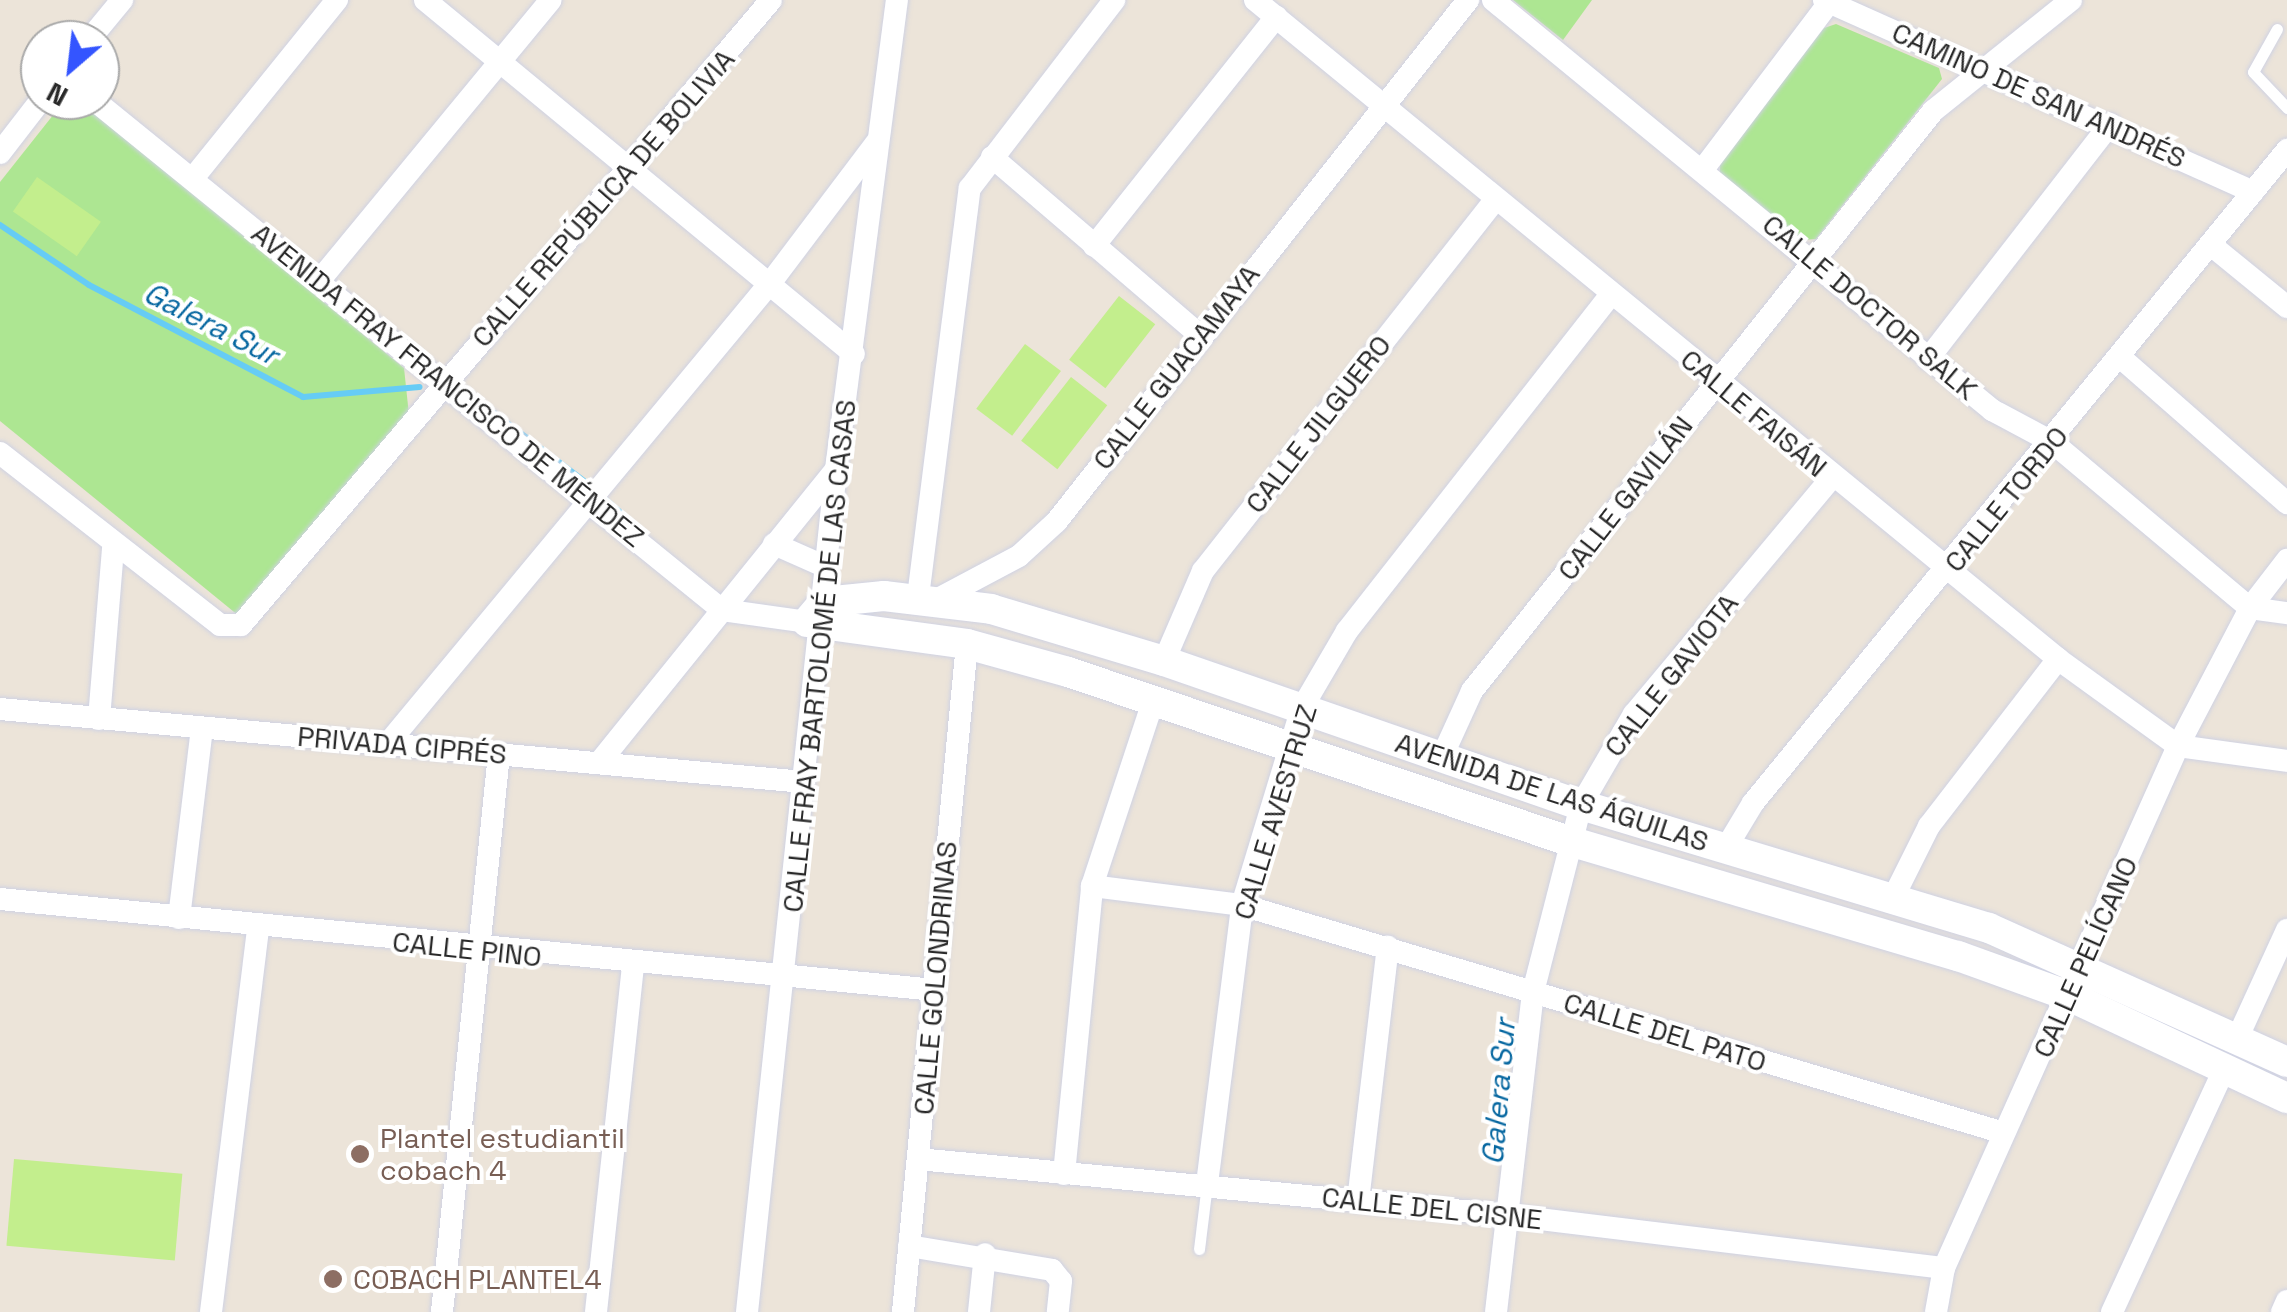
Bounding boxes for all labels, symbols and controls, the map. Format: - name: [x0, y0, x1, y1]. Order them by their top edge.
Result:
- street label: CAMINO DE SAN ANDRÉS: [1887, 15, 2191, 175]
- north arrow: [20, 20, 120, 120]
- street label: CALLE REPÚBLICA DE BOLIVIA: [464, 42, 742, 354]
- text: N: [40, 74, 74, 115]
- street label: CALLE DOCTOR SALK: [1756, 207, 1984, 407]
- street label: AVENIDA FRAY FRANCISCO DE MÉNDEZ: [245, 216, 651, 554]
- street label: CALLE GUACAMAYA: [1086, 258, 1266, 476]
- water label: Galera Sur: [138, 275, 284, 373]
- street label: CALLE JILGUERO: [1238, 328, 1398, 520]
- street label: CALLE FAISÁN: [1674, 342, 1834, 484]
- street label: CALLE FRAY BARTOLOMÉ DE LAS CASAS: [775, 398, 863, 914]
- street label: CALLE GAVILÁN: [1550, 409, 1700, 587]
- street label: CALLE TORDO: [1937, 419, 2075, 579]
- street label: CALLE GAVIOTA: [1597, 587, 1745, 763]
- street label: CALLE AVESTRUZ: [1226, 700, 1324, 924]
- street label: PRIVADA CIPRÉS: [296, 719, 508, 771]
- street label: AVENIDA DE LAS ÁGUILAS: [1391, 725, 1713, 859]
- street label: CALLE GOLONDRINAS: [906, 840, 964, 1116]
- street label: CALLE PELÍCANO: [2026, 851, 2144, 1063]
- street label: CALLE PINO: [391, 924, 543, 974]
- street label: CALLE DEL PATO: [1559, 985, 1771, 1079]
- water label: Galera Sur: [1475, 1018, 1523, 1166]
- place label: Plantel estudiantil cobach 4: [380, 1121, 625, 1187]
- marker: Plantel estudiantil cobach 4: [349, 1143, 371, 1165]
- street label: CALLE DEL CISNE: [1320, 1180, 1544, 1236]
- place label: COBACH PLANTEL4: [353, 1262, 602, 1296]
- marker: COBACH PLANTEL4: [322, 1268, 344, 1290]

